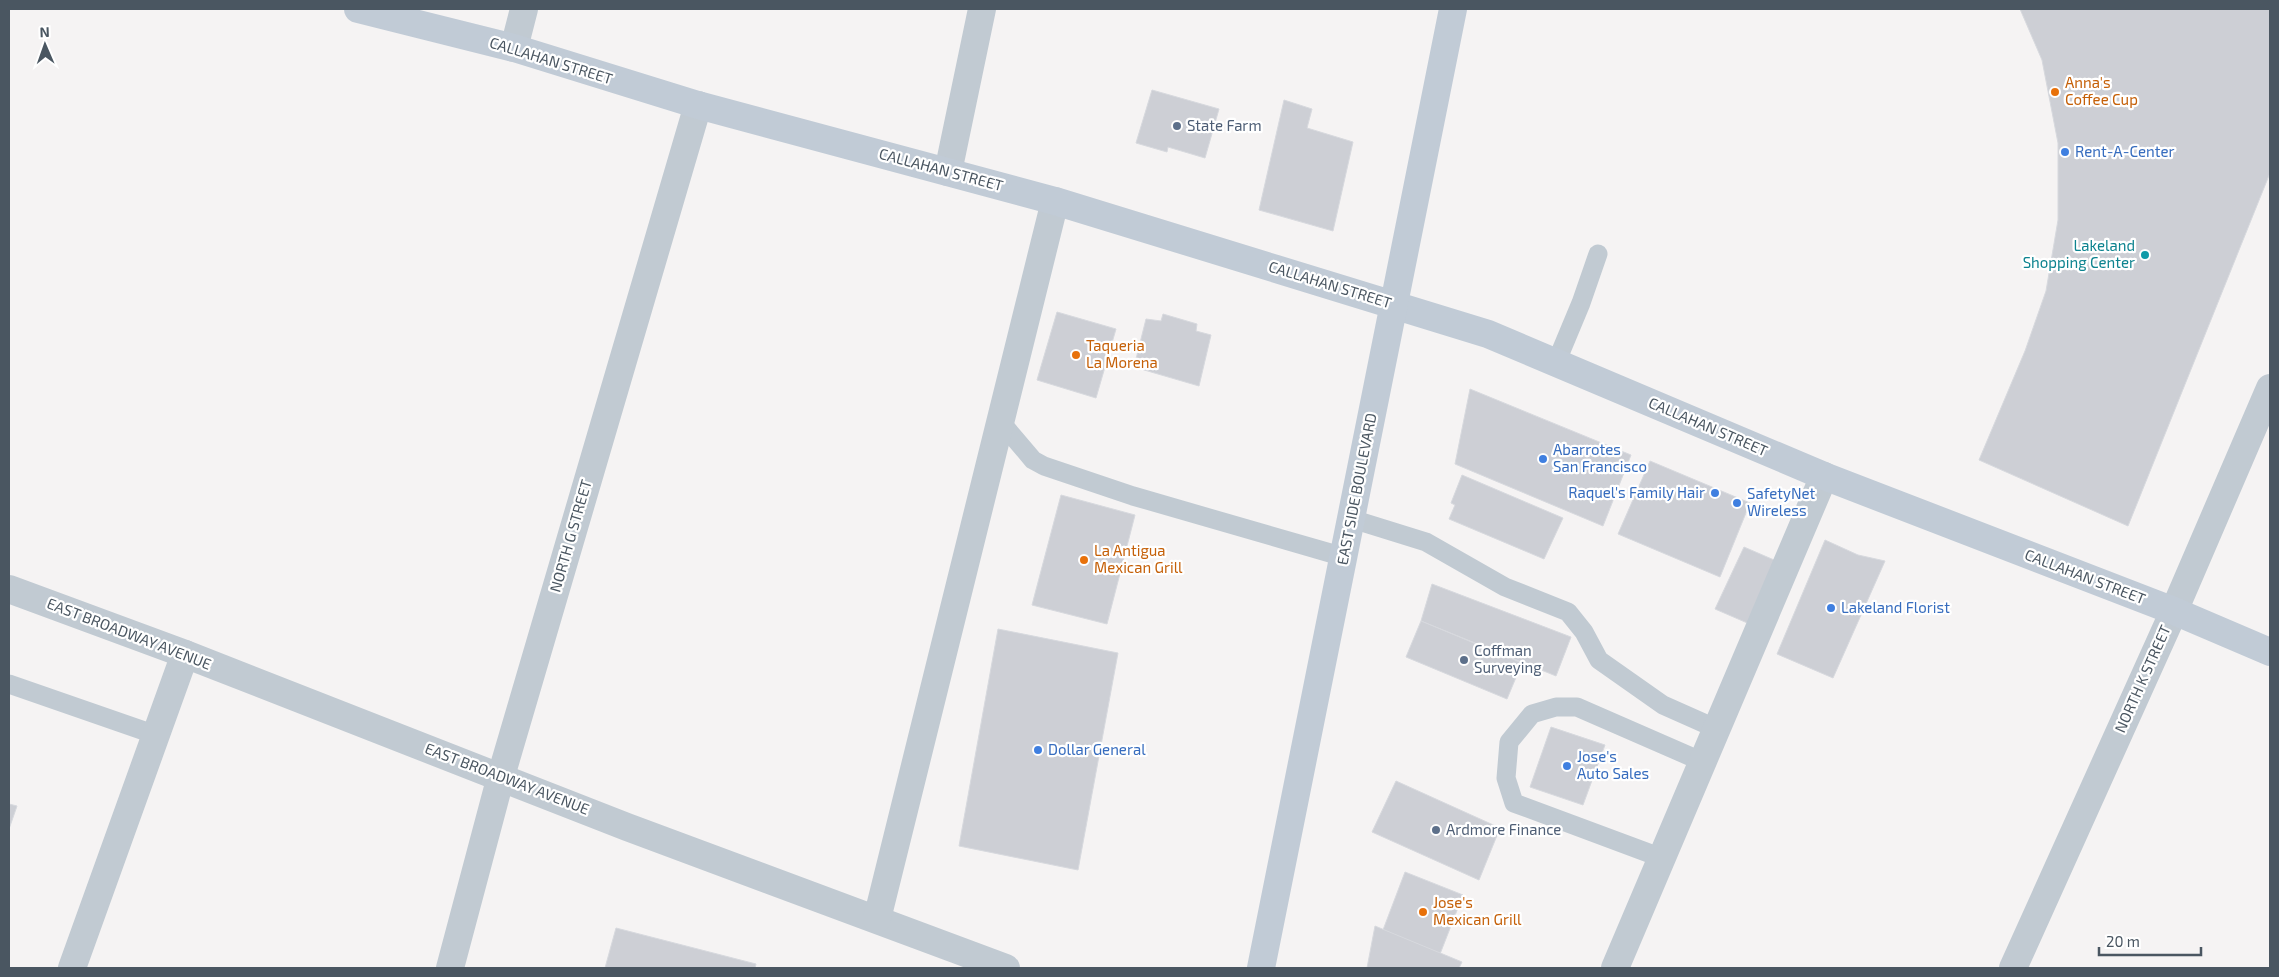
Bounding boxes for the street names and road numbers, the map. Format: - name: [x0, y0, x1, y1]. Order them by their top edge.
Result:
- street label: CALLAHAN STREET: [488, 33, 615, 87]
- street label: CALLAHAN STREET: [877, 144, 1006, 194]
- street label: CALLAHAN STREET: [1267, 257, 1394, 311]
- street label: CALLAHAN STREET: [1646, 393, 1771, 459]
- street label: EAST SIDE BOULEVARD: [1332, 411, 1380, 566]
- street label: NORTH G STREET: [545, 477, 595, 594]
- street label: CALLAHAN STREET: [2022, 545, 2149, 607]
- street label: EAST BROADWAY AVENUE: [45, 593, 214, 673]
- street label: NORTH K STREET: [2110, 622, 2174, 735]
- street label: EAST BROADWAY AVENUE: [423, 738, 592, 818]

